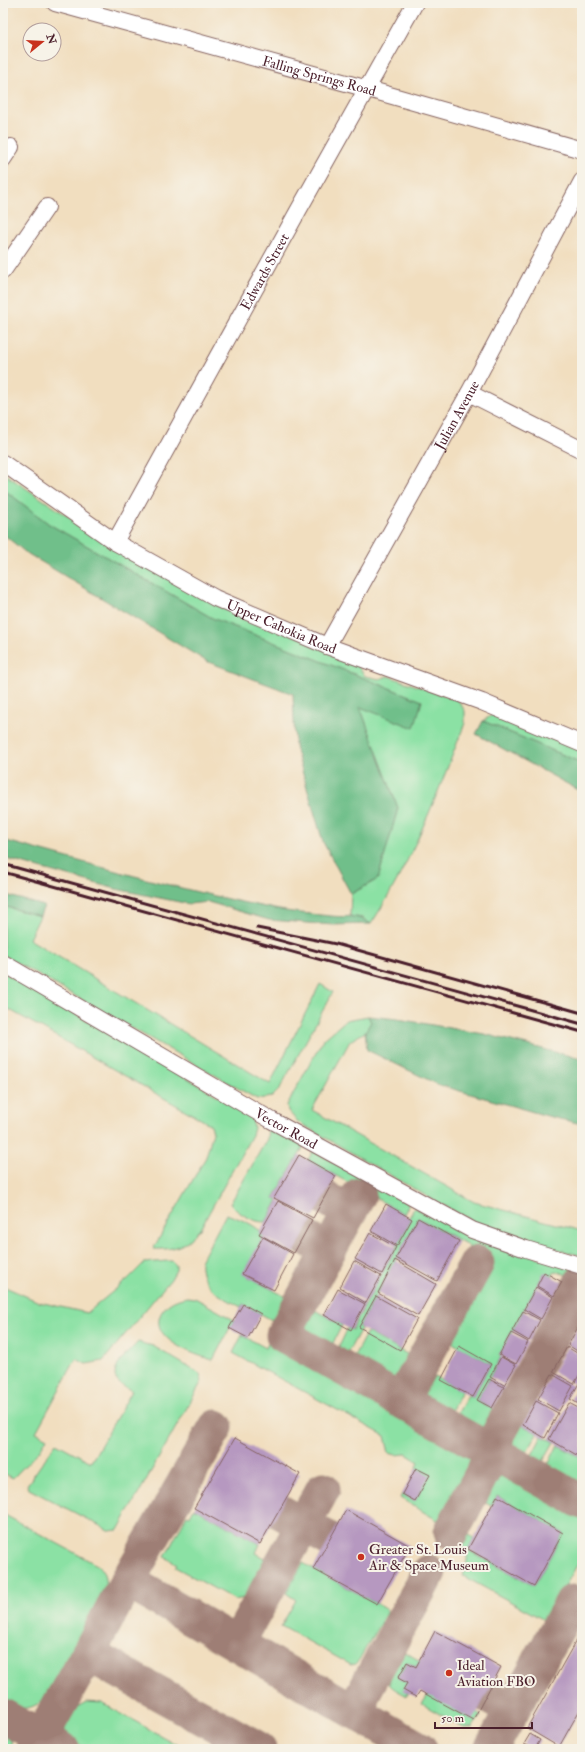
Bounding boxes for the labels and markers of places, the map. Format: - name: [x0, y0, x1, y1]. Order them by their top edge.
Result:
- place label: Greater St. Louis Air & Space Museum: [368, 1541, 489, 1575]
- marker: Greater St. Louis Air & Space Museum: [356, 1552, 366, 1562]
- place label: Ideal Aviation FBO: [456, 1657, 536, 1690]
- marker: Ideal Aviation FBO: [444, 1668, 454, 1678]

